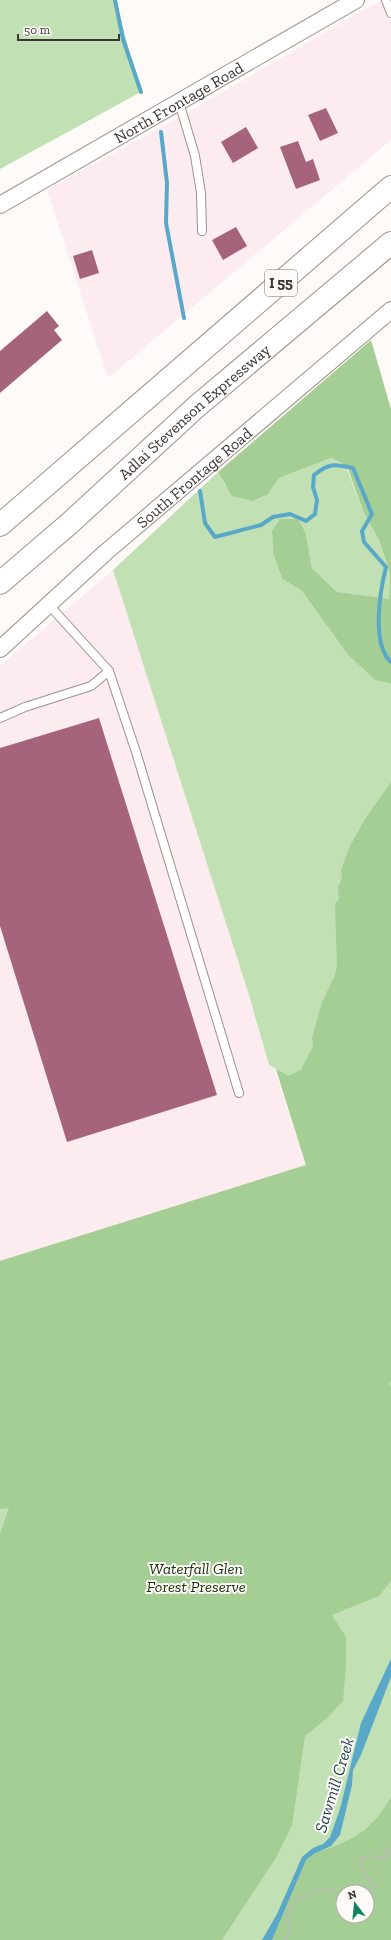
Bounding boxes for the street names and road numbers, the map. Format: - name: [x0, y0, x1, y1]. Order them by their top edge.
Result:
- street label: North Frontage Road: [111, 57, 247, 147]
- road number: I 55: [265, 270, 297, 296]
- street label: Adlai Stevenson Expressway: [114, 339, 274, 483]
- street label: South Frontage Road: [132, 423, 256, 532]

